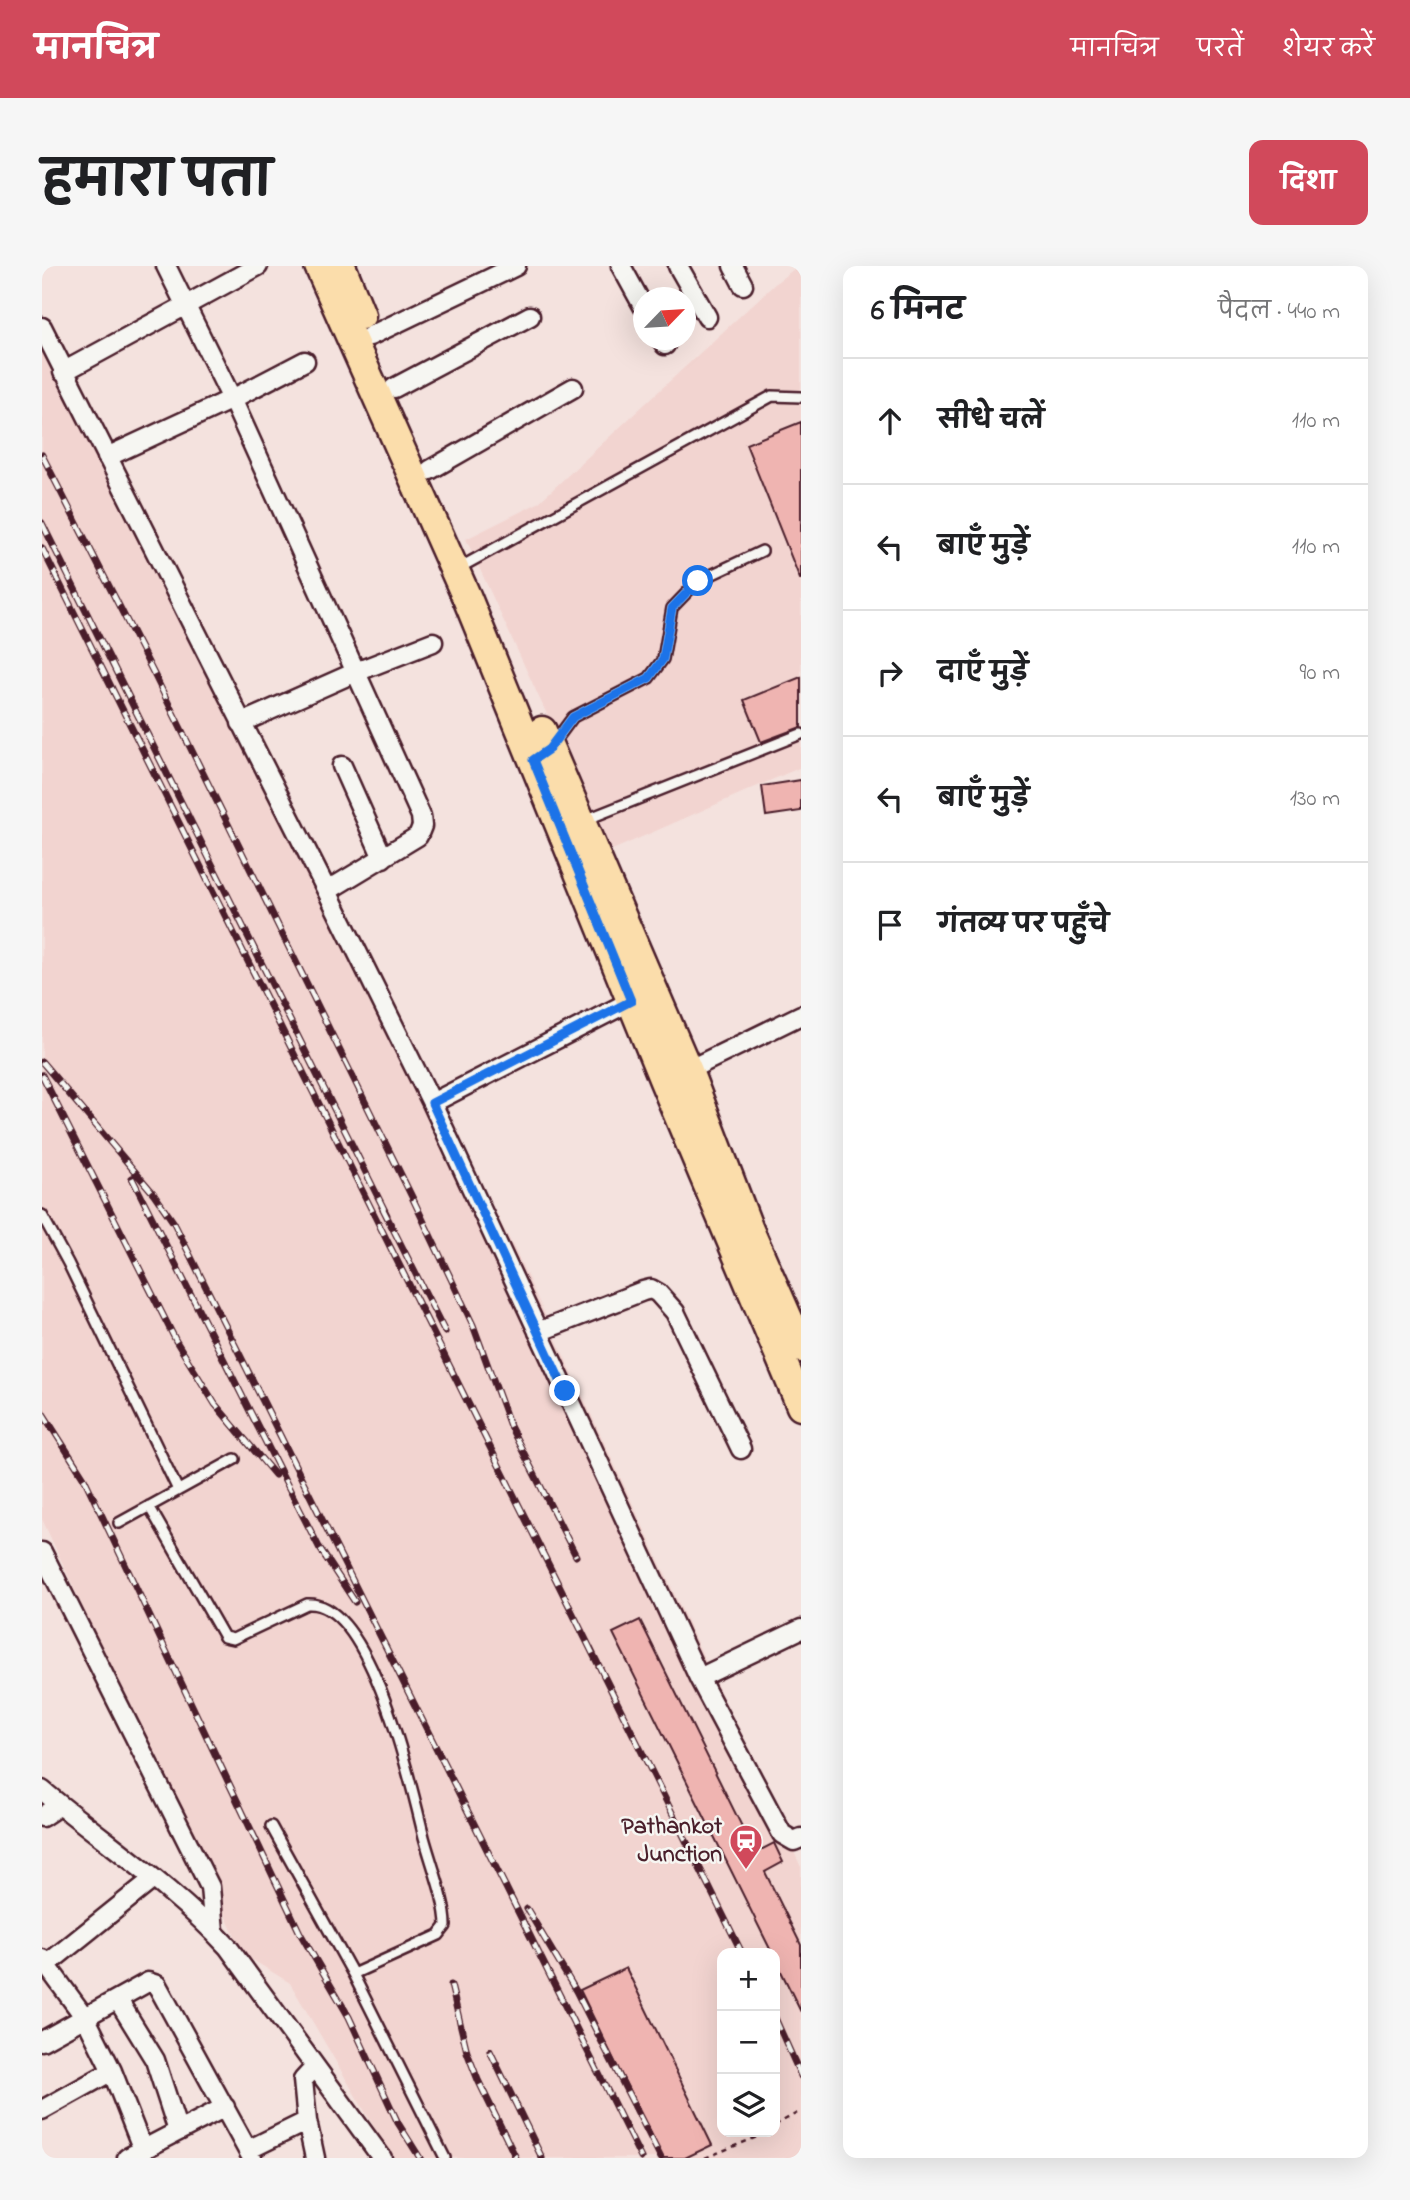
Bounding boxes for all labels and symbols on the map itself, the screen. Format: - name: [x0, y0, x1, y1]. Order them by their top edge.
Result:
- north arrow: [633, 287, 696, 350]
- route start: [682, 565, 713, 596]
- route end: [549, 1375, 580, 1406]
- place label: Pathankot Junction: [621, 1810, 723, 1873]
- station icon: Pathankot Junction: [727, 1822, 765, 1871]

